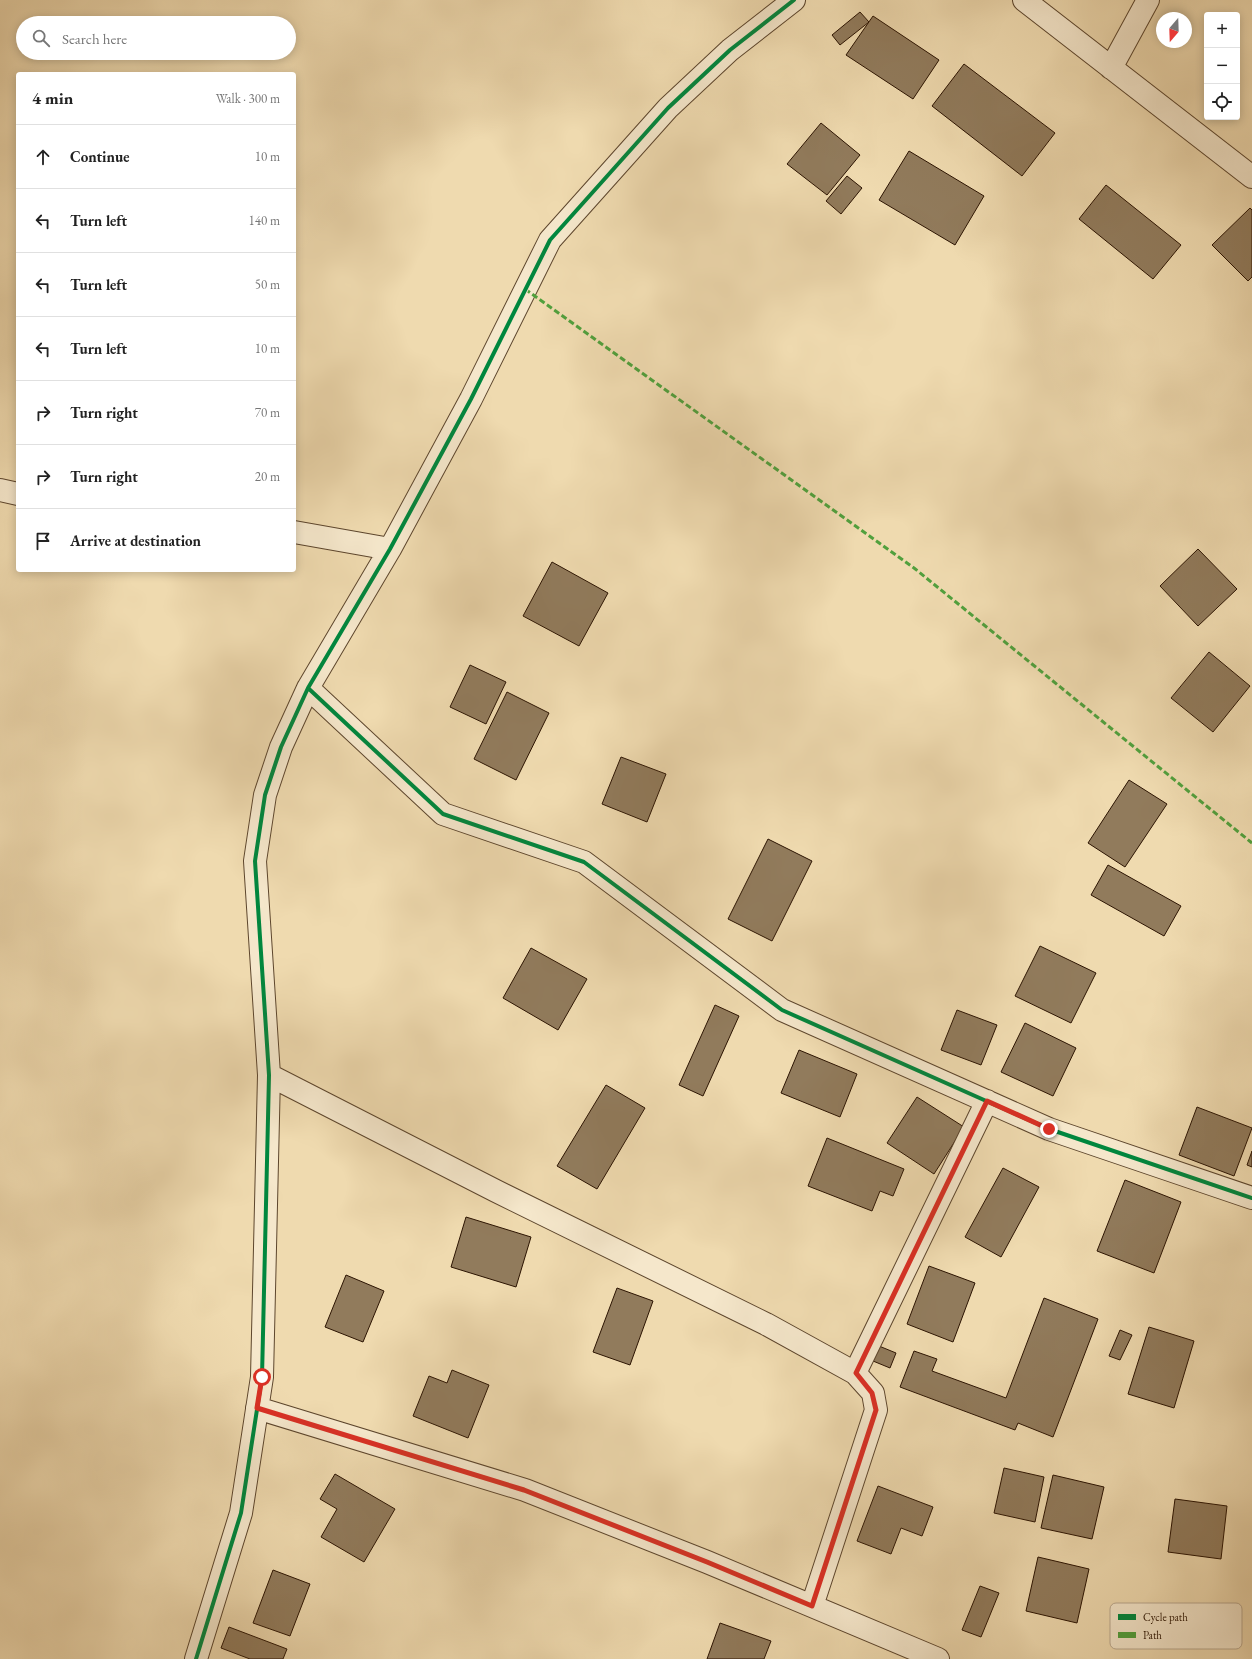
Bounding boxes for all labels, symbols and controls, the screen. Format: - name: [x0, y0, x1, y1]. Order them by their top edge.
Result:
- north arrow: [1156, 12, 1192, 48]
- map controls: [1204, 12, 1240, 120]
- button: +: [1204, 12, 1240, 48]
- search box: [16, 16, 296, 60]
- icon: search: [30, 27, 52, 49]
- text: Search here: [62, 29, 127, 48]
- button: −: [1204, 48, 1240, 84]
- button: locate: [1204, 84, 1240, 120]
- text: 4 min: [32, 87, 73, 109]
- text: Walk · 300 m: [216, 90, 280, 107]
- icon: ahead: [32, 146, 54, 168]
- text: Continue: [70, 147, 130, 166]
- text: 10 m: [255, 148, 280, 165]
- icon: left: [32, 210, 54, 232]
- text: Turn left: [70, 211, 127, 230]
- text: 140 m: [249, 212, 280, 229]
- icon: left: [32, 274, 54, 296]
- text: Turn left: [70, 275, 127, 294]
- text: 50 m: [255, 276, 280, 293]
- icon: left: [32, 338, 54, 360]
- text: Turn left: [70, 339, 127, 358]
- text: 10 m: [255, 340, 280, 357]
- icon: right: [32, 402, 54, 424]
- text: Turn right: [70, 403, 138, 422]
- text: 70 m: [255, 404, 280, 421]
- icon: right: [32, 466, 54, 488]
- text: Turn right: [70, 467, 138, 486]
- text: 20 m: [255, 468, 280, 485]
- icon: arrive: [32, 530, 54, 552]
- text: Arrive at destination: [70, 531, 201, 550]
- route end: [1040, 1120, 1058, 1138]
- route start: [253, 1368, 271, 1386]
- legend: [1110, 1603, 1242, 1649]
- text: Cycle path: [1143, 1610, 1188, 1624]
- text: Path: [1143, 1628, 1162, 1642]

